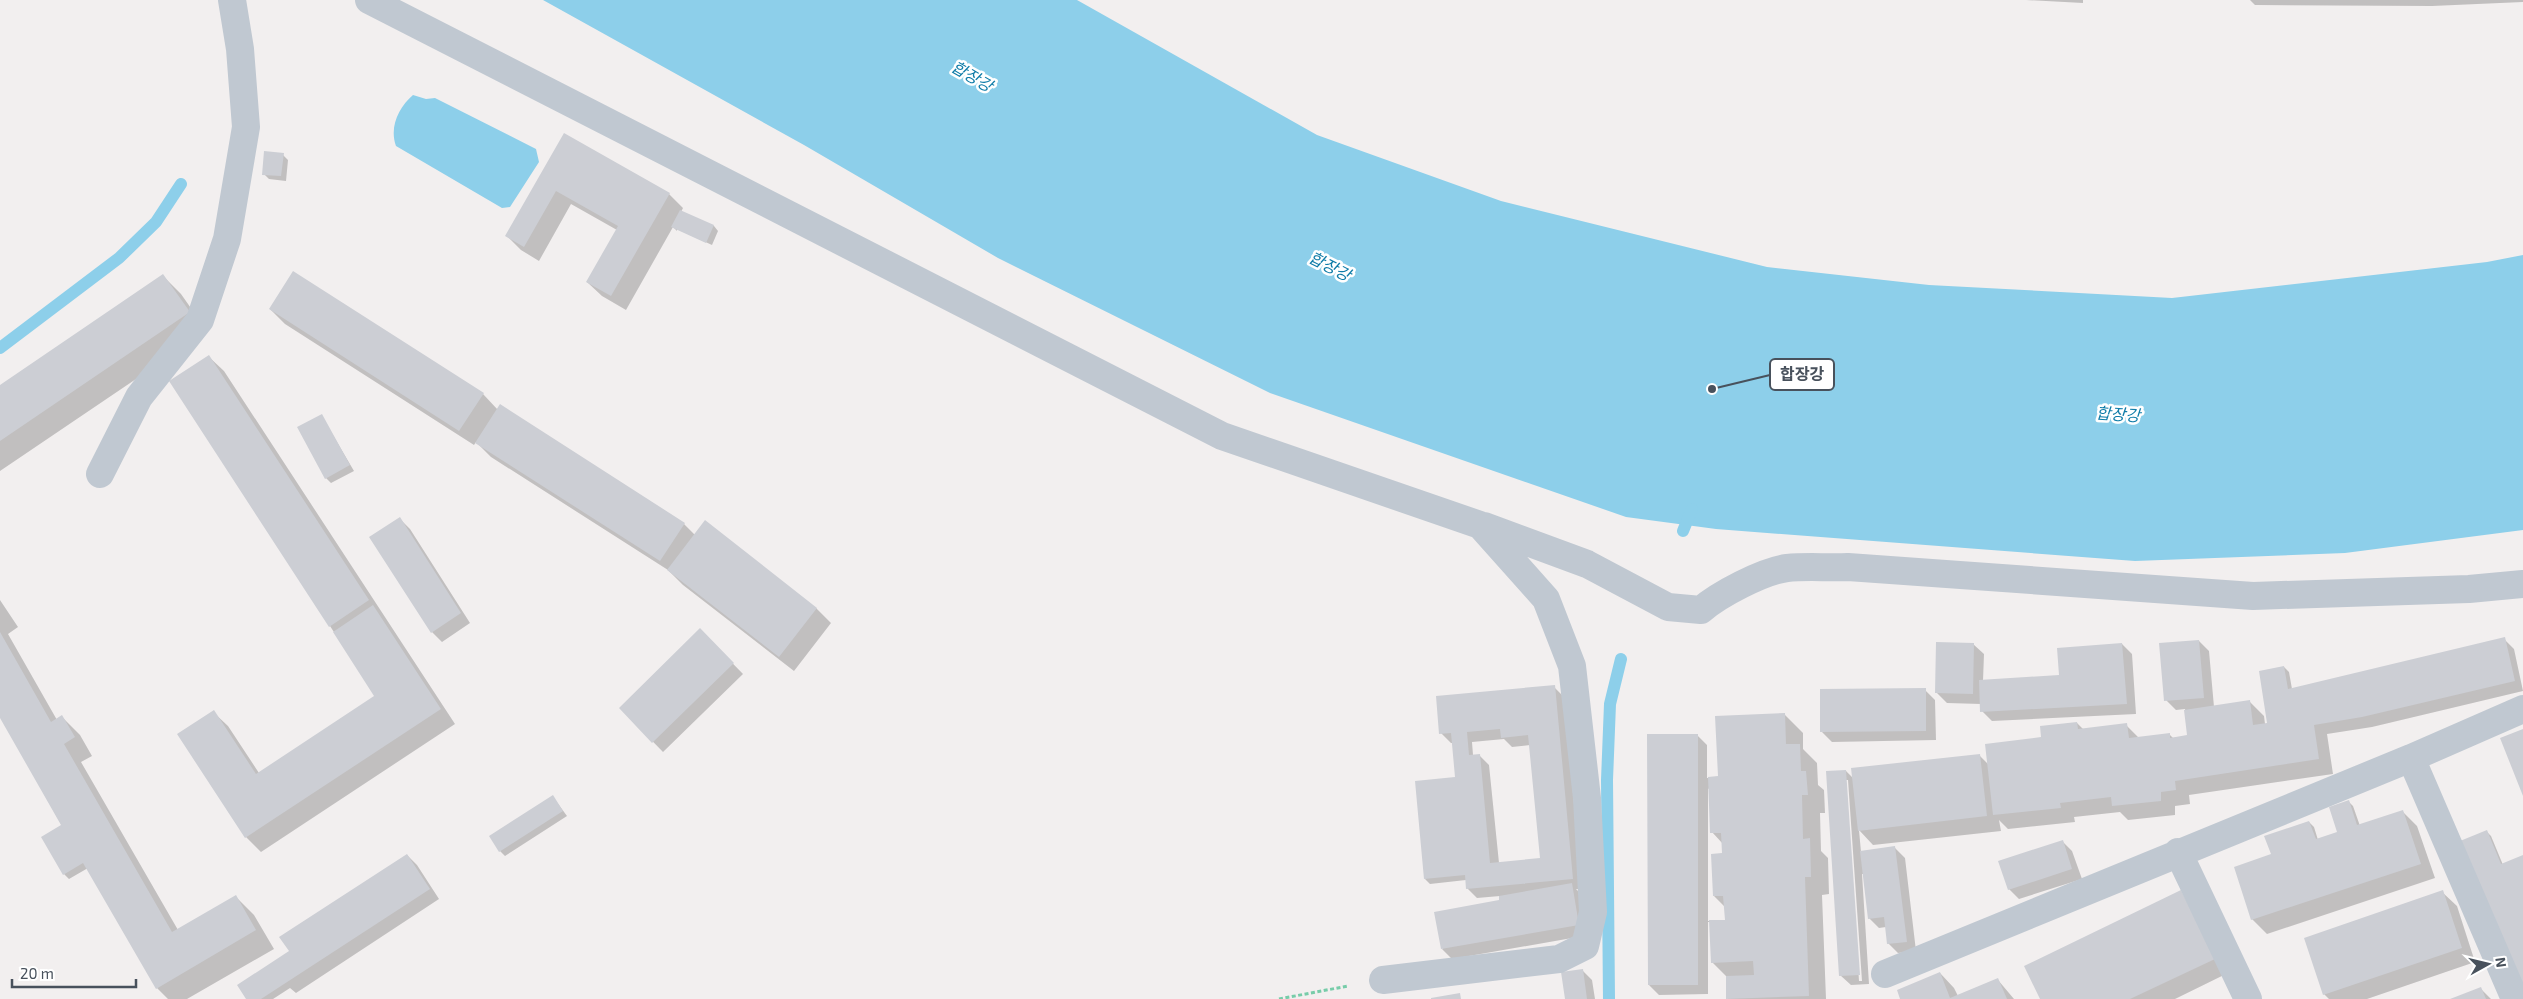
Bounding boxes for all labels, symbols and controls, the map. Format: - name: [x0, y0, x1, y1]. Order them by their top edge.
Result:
- water label: 합장강: [948, 56, 998, 96]
- water label: 합장강: [1306, 247, 1356, 285]
- callout: 합장강: [1770, 359, 1834, 390]
- text: 합장강: [1780, 364, 1824, 383]
- water label: 합장강: [2095, 402, 2143, 425]
- north arrow: [2463, 939, 2513, 989]
- scale bar: [12, 956, 136, 988]
- text: N: [2492, 956, 2510, 968]
- text: 20 m: [20, 964, 54, 982]

